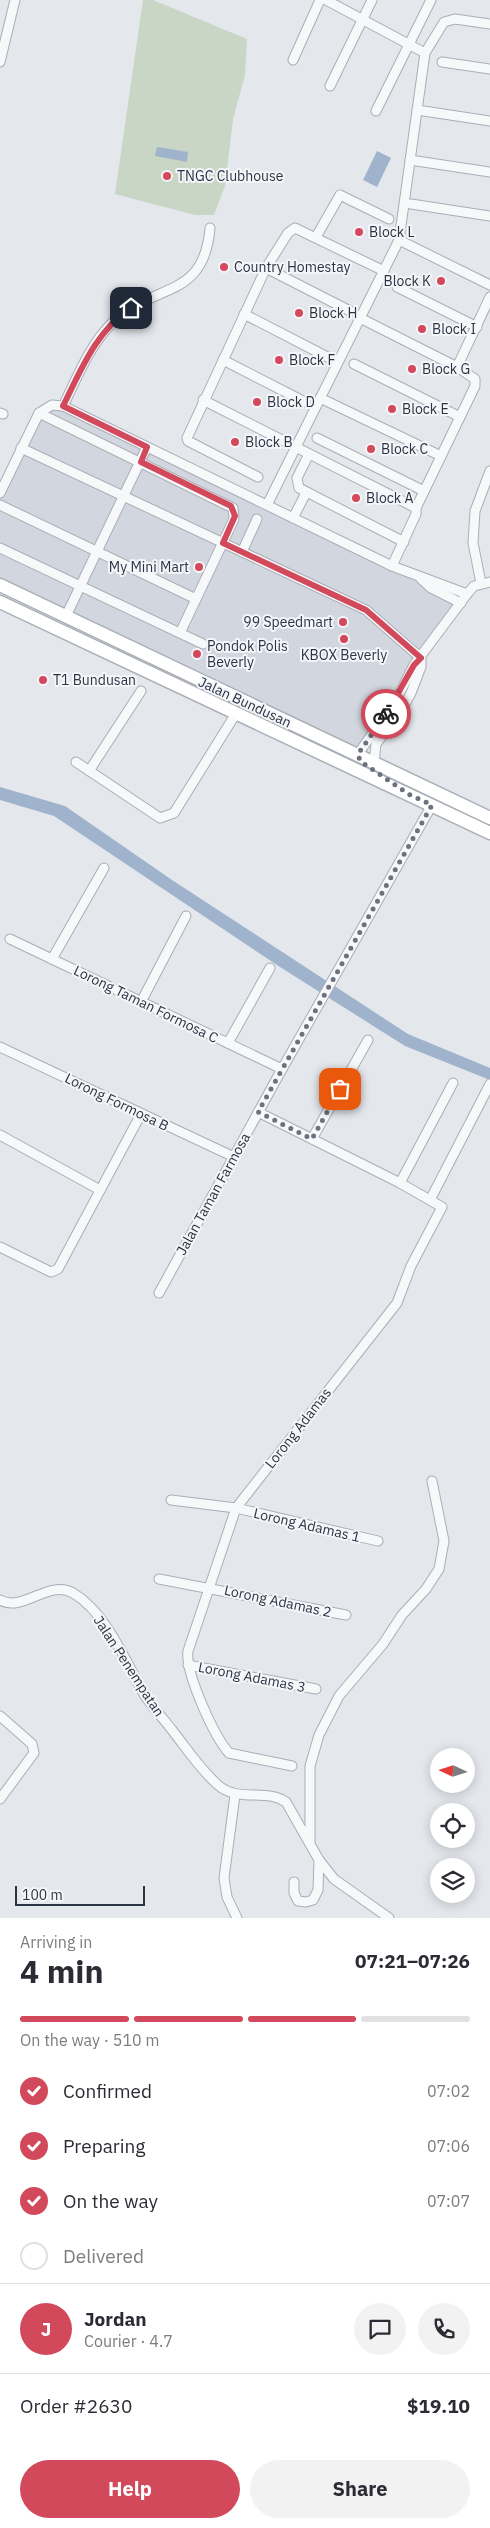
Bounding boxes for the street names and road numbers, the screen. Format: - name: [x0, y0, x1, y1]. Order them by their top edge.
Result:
- street label: Jalan Bundusan: [196, 673, 294, 731]
- street label: Lorong Taman Formosa C: [71, 961, 221, 1047]
- street label: Lorong Formosa B: [62, 1069, 172, 1135]
- street label: Jalan Taman Farmosa: [172, 1129, 254, 1258]
- street label: Lorong Adamas: [261, 1384, 335, 1472]
- street label: Lorong Adamas 1: [252, 1504, 362, 1546]
- street label: Lorong Adamas 2: [223, 1581, 333, 1621]
- street label: Jalan Penempatan: [90, 1612, 168, 1720]
- street label: Lorong Adamas 3: [197, 1658, 307, 1696]

